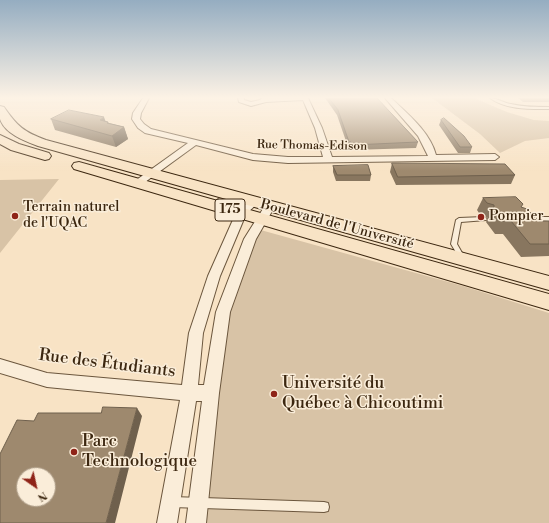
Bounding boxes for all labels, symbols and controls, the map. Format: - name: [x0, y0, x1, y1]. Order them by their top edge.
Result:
- street label: Rue Thomas-Edison: [257, 138, 367, 154]
- street label: Boulevard de l'Université: [258, 196, 416, 254]
- road number: 175: [215, 199, 245, 221]
- place label: Terrain naturel de l'UQAC: [23, 200, 119, 232]
- place label: Pompier: [489, 209, 544, 225]
- marker: Terrain naturel de l'UQAC: [10, 211, 20, 221]
- marker: Pompier: [476, 212, 486, 222]
- street label: Rue des Étudiants: [37, 345, 177, 383]
- place label: Université du Québec à Chicoutimi: [282, 374, 443, 414]
- marker: Université du Québec à Chicoutimi: [269, 389, 279, 399]
- place label: Parc Technologique: [82, 432, 197, 472]
- marker: Parc Technologique: [69, 447, 79, 457]
- north arrow: [16, 467, 56, 507]
- text: N: [35, 488, 50, 504]

